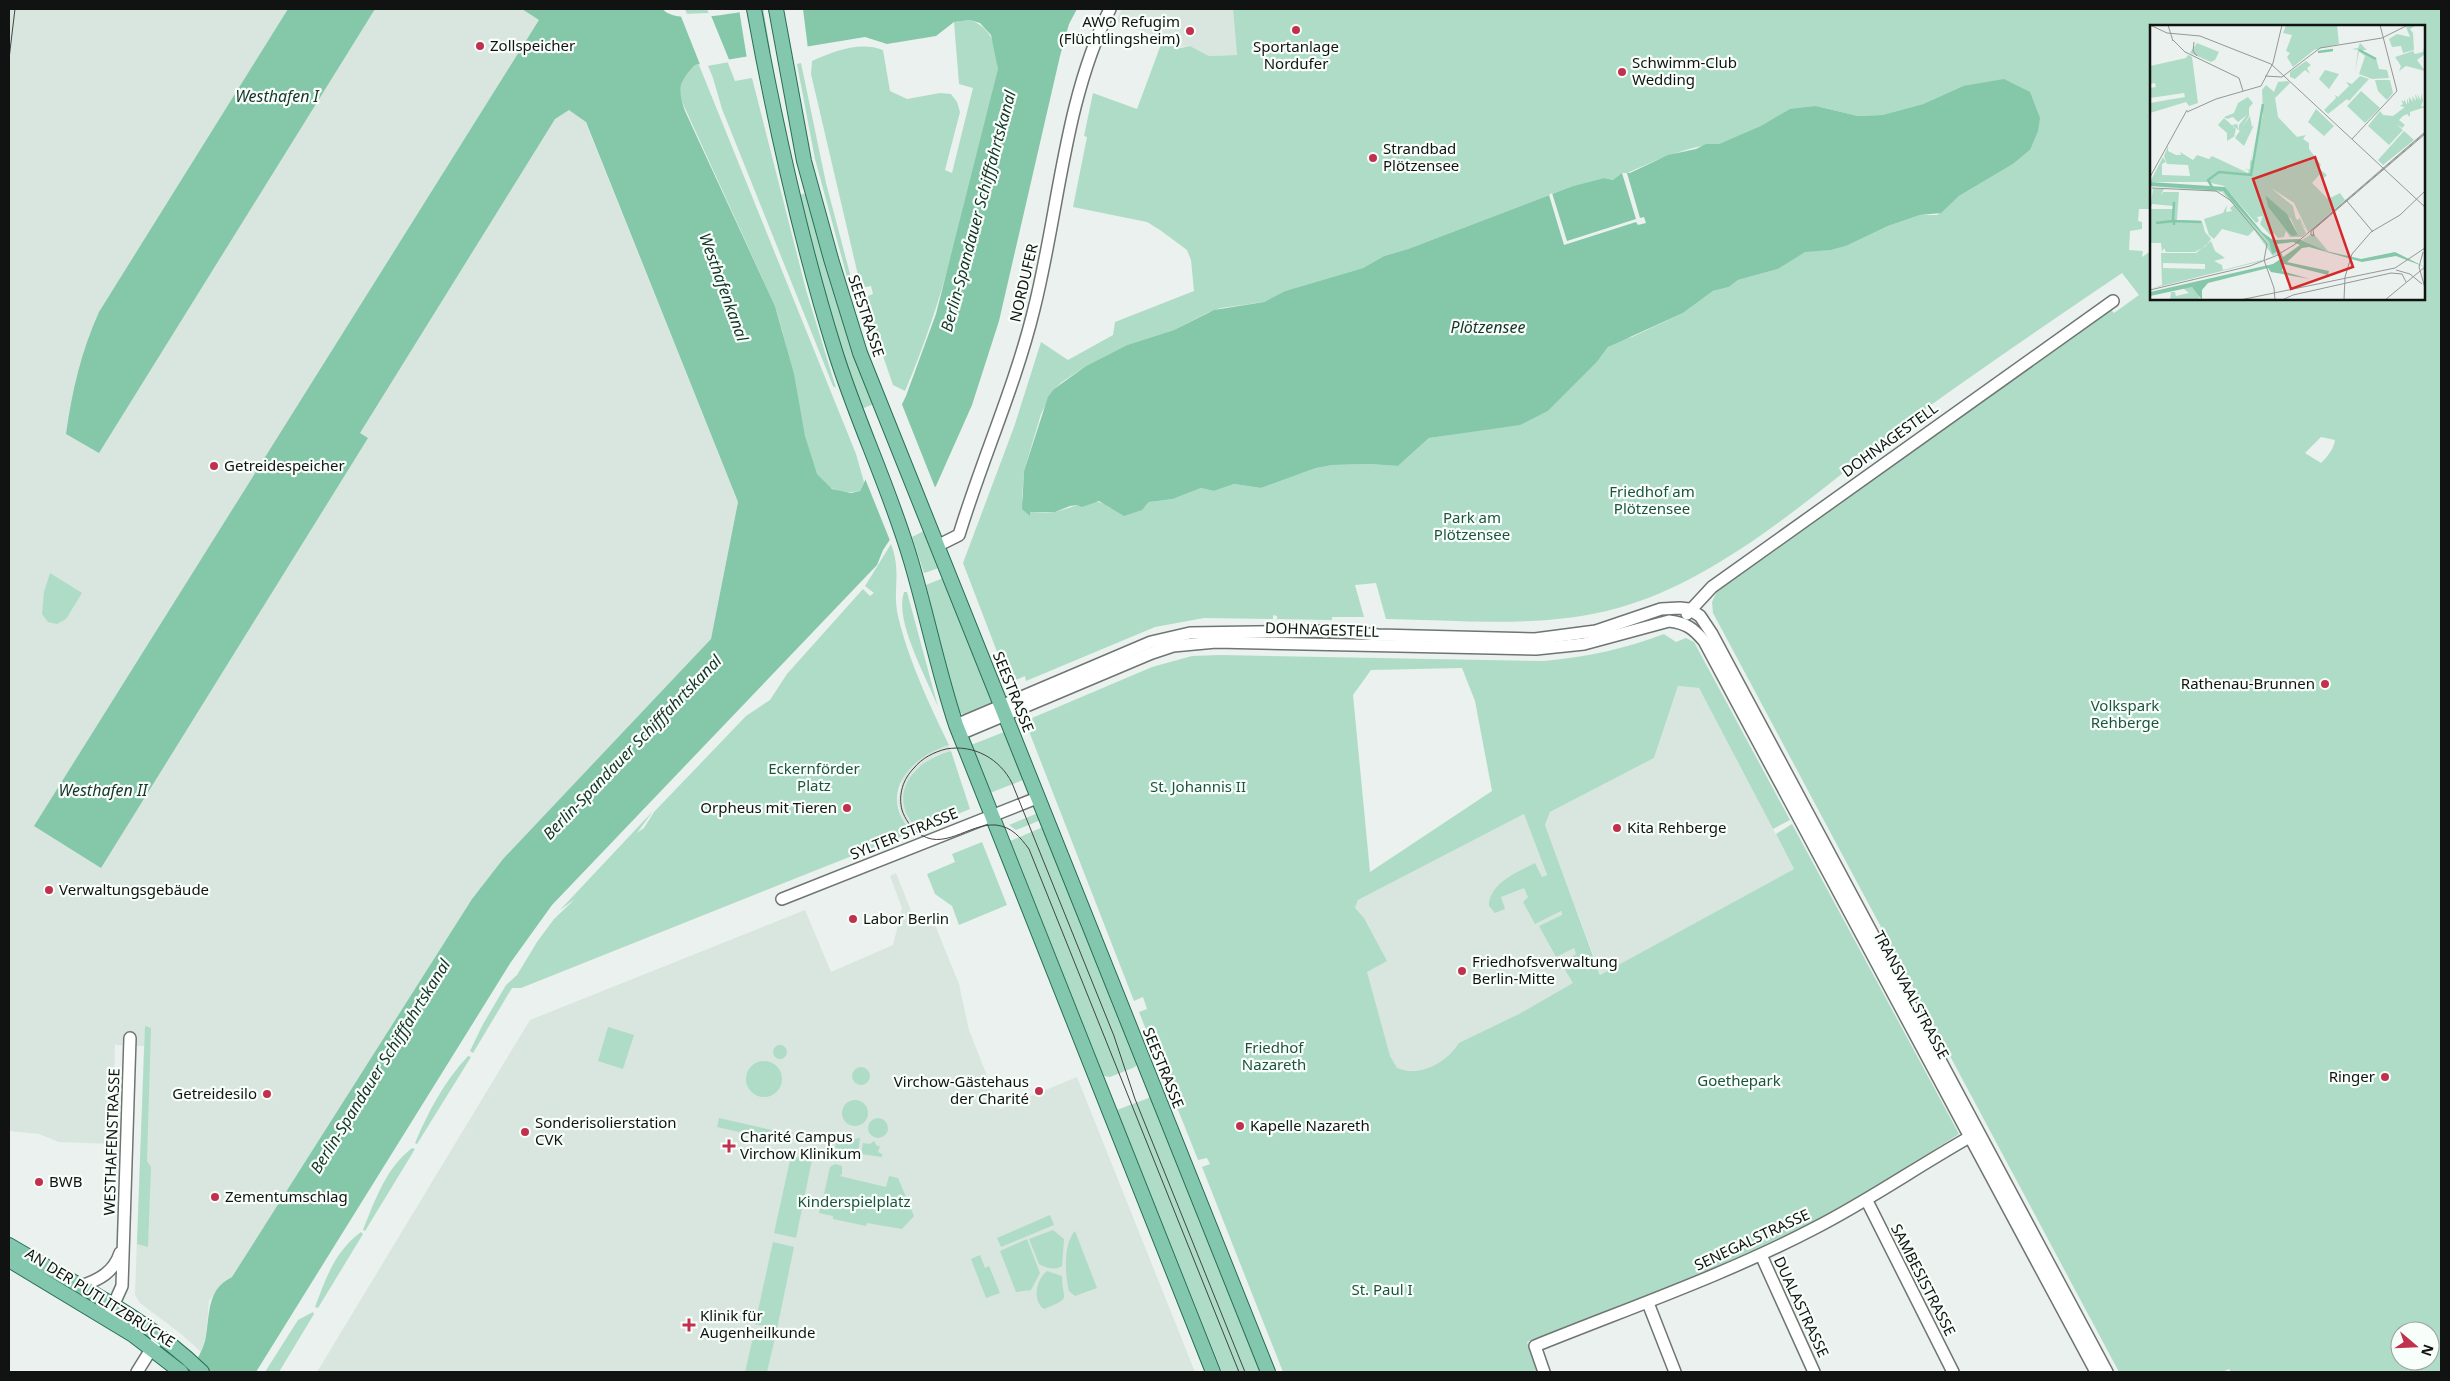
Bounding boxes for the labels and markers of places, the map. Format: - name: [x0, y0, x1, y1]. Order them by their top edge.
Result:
- place label: AWO Refugim (Flüchtlingsheim): [1059, 11, 1180, 48]
- marker: Sportanlage Nordufer: [1290, 24, 1302, 36]
- marker: AWO Refugim (Flüchtlingsheim): [1184, 25, 1196, 37]
- place label: Zollspeicher: [490, 35, 575, 55]
- place label: Sportanlage Nordufer: [1253, 36, 1339, 73]
- marker: Zollspeicher: [474, 40, 486, 52]
- place label: Schwimm-Club Wedding: [1632, 52, 1737, 89]
- marker: Schwimm-Club Wedding: [1616, 66, 1628, 78]
- place label: Strandbad Plötzensee: [1383, 138, 1459, 175]
- marker: Strandbad Plötzensee: [1367, 152, 1379, 164]
- place label: Getreidespeicher: [224, 455, 345, 475]
- marker: Getreidespeicher: [208, 460, 220, 472]
- place label: Rathenau-Brunnen: [2181, 673, 2315, 693]
- marker: Rathenau-Brunnen: [2319, 678, 2331, 690]
- place label: Orpheus mit Tieren: [700, 797, 837, 817]
- marker: Orpheus mit Tieren: [841, 802, 853, 814]
- place label: Kita Rehberge: [1627, 817, 1726, 837]
- marker: Kita Rehberge: [1611, 822, 1623, 834]
- place label: Verwaltungsgebäude: [59, 879, 209, 899]
- marker: Verwaltungsgebäude: [43, 884, 55, 896]
- place label: Labor Berlin: [863, 908, 949, 928]
- marker: Labor Berlin: [847, 913, 859, 925]
- place label: Friedhofsverwaltung Berlin-Mitte: [1472, 951, 1618, 988]
- marker: Friedhofsverwaltung Berlin-Mitte: [1456, 965, 1468, 977]
- place label: Ringer: [2329, 1066, 2375, 1086]
- place label: Virchow-Gästehaus der Charité: [894, 1071, 1029, 1108]
- marker: Ringer: [2379, 1071, 2391, 1083]
- place label: Getreidesilo: [172, 1083, 257, 1103]
- marker: Virchow-Gästehaus der Charité: [1033, 1085, 1045, 1097]
- marker: Getreidesilo: [261, 1088, 273, 1100]
- place label: Sonderisolierstation CVK: [535, 1112, 677, 1149]
- place label: Kapelle Nazareth: [1250, 1115, 1370, 1135]
- marker: Kapelle Nazareth: [1234, 1120, 1246, 1132]
- marker: Sonderisolierstation CVK: [519, 1126, 531, 1138]
- place label: Charité Campus Virchow Klinikum: [740, 1126, 861, 1163]
- marker: Charité Campus Virchow Klinikum: [722, 1139, 736, 1153]
- place label: BWB: [49, 1171, 82, 1191]
- marker: BWB: [33, 1176, 45, 1188]
- place label: Zementumschlag: [225, 1186, 348, 1206]
- marker: Zementumschlag: [209, 1191, 221, 1203]
- place label: Klinik für Augenheilkunde: [700, 1305, 816, 1342]
- marker: Klinik für Augenheilkunde: [682, 1318, 696, 1332]

